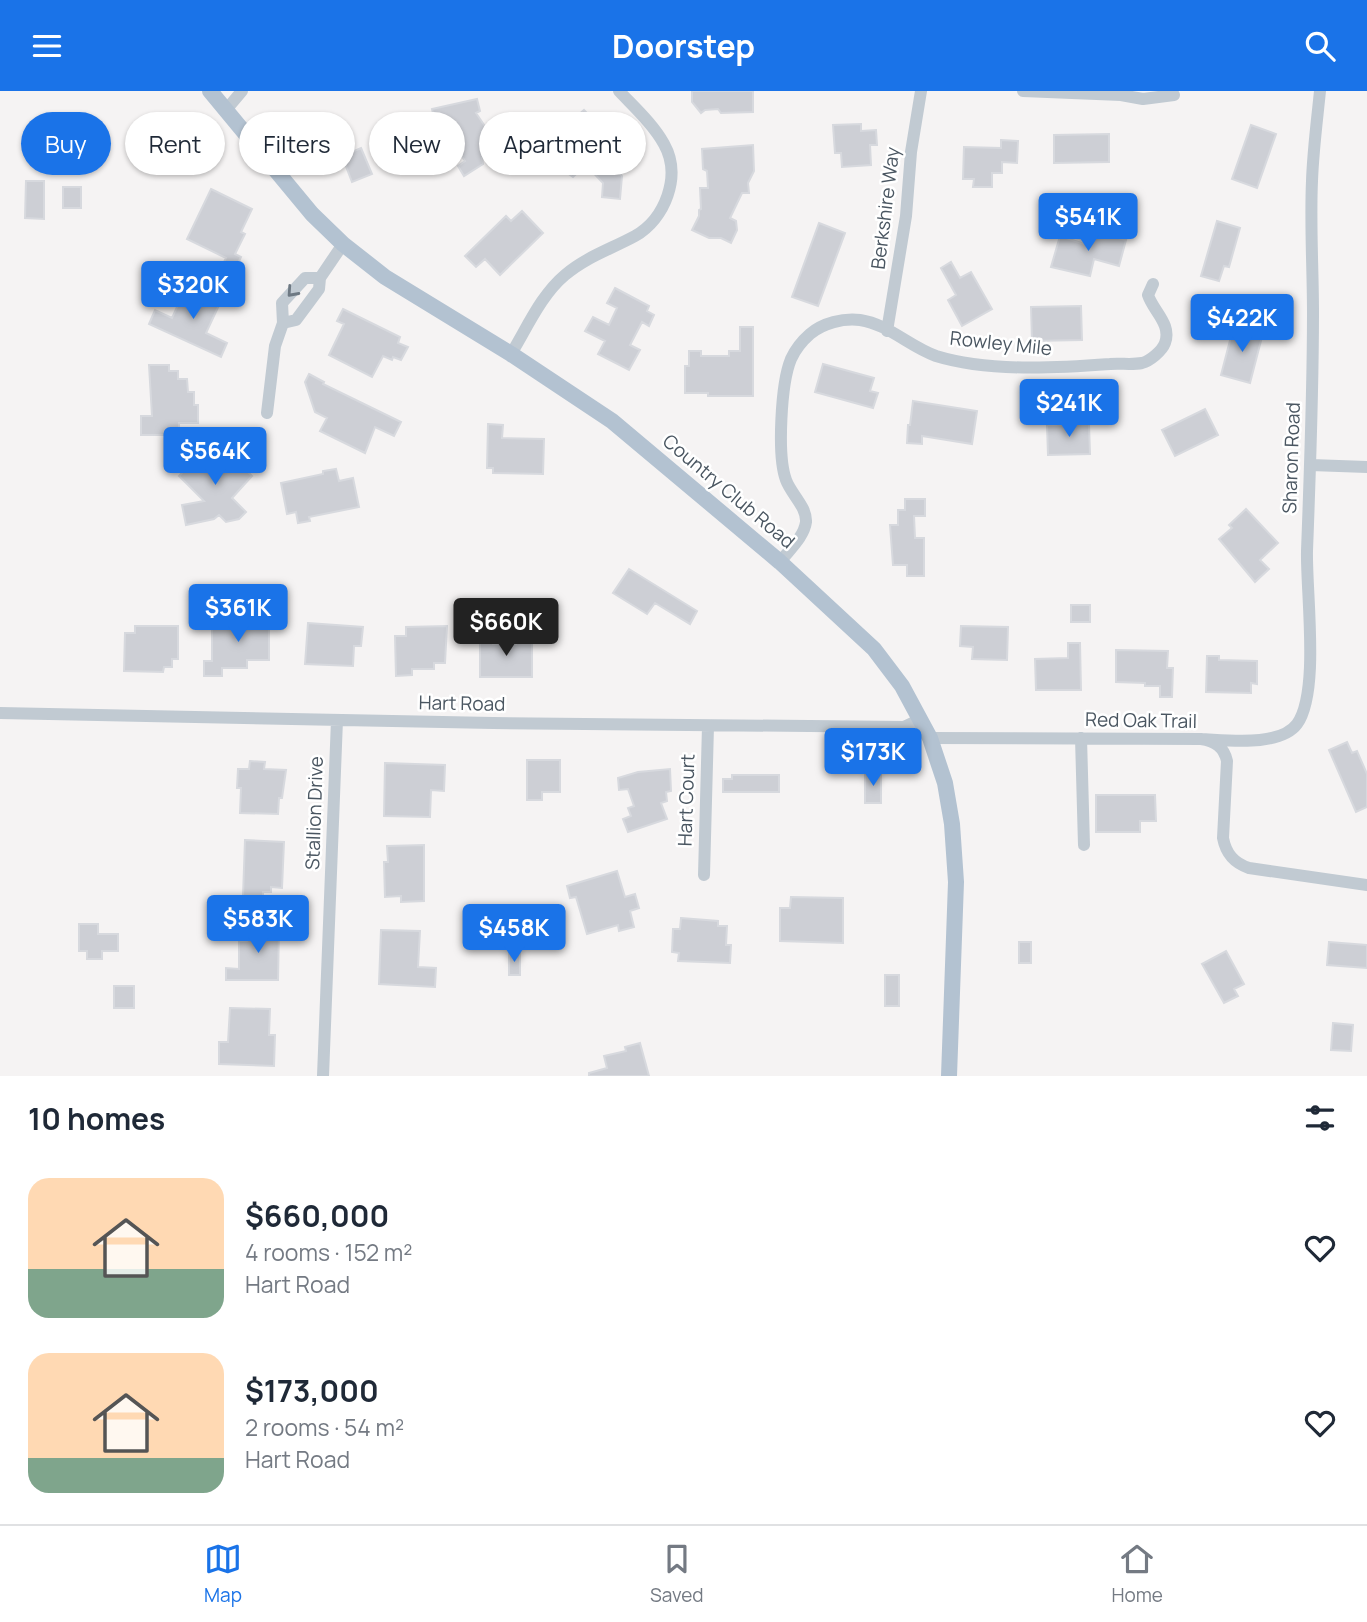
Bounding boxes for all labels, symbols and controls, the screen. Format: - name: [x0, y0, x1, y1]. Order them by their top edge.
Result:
- text: Doorstep: [612, 24, 755, 68]
- icon: menu: [28, 27, 66, 65]
- icon: search: [1301, 27, 1339, 65]
- chip: Buy: [21, 112, 111, 175]
- chip: Rent: [125, 112, 225, 175]
- chip: Filters: [239, 112, 355, 175]
- chip: New: [369, 112, 465, 175]
- chip: Apartment: [479, 112, 646, 175]
- street label: Berkshire Way: [865, 145, 905, 271]
- pin: $541K: [1039, 193, 1137, 253]
- text: $541K: [1055, 200, 1121, 232]
- pin: $320K: [144, 261, 242, 321]
- text: $320K: [157, 268, 229, 300]
- one-way arrow: [288, 284, 300, 297]
- pin: $422K: [1193, 295, 1291, 354]
- text: $422K: [1207, 301, 1277, 333]
- street label: Rowley Mile: [949, 325, 1053, 361]
- pin: $241K: [1020, 379, 1118, 439]
- text: $241K: [1036, 386, 1102, 418]
- street label: Sharon Road: [1276, 402, 1306, 514]
- pin: $564K: [166, 427, 264, 487]
- street label: Country Club Road: [657, 428, 801, 554]
- text: $564K: [179, 434, 251, 466]
- pin: $361K: [189, 585, 287, 644]
- text: $361K: [205, 591, 271, 623]
- pin: $660K: [457, 599, 555, 658]
- text: $660K: [469, 605, 543, 637]
- street label: Hart Road: [418, 689, 506, 717]
- street label: Red Oak Trail: [1085, 706, 1197, 734]
- pin: $173K: [824, 729, 922, 788]
- text: $173K: [840, 735, 906, 767]
- street label: Hart Court: [671, 753, 701, 847]
- street label: Stallion Drive: [299, 756, 329, 870]
- pin: $583K: [209, 895, 307, 955]
- text: $583K: [223, 902, 293, 934]
- pin: $458K: [465, 905, 563, 964]
- text: $458K: [479, 911, 549, 943]
- text: 10 homes: [28, 1098, 165, 1139]
- icon: filters: [1301, 1099, 1339, 1137]
- text: $660,000: [245, 1195, 389, 1236]
- icon: home: [84, 1206, 168, 1290]
- icon: heart: [1301, 1229, 1339, 1267]
- text: 4 rooms · 152 m²: [245, 1236, 412, 1268]
- text: Hart Road: [245, 1268, 350, 1300]
- text: $173,000: [245, 1370, 379, 1411]
- icon: home: [84, 1381, 168, 1465]
- icon: heart: [1301, 1404, 1339, 1442]
- text: 2 rooms · 54 m²: [245, 1411, 404, 1443]
- text: Hart Road: [245, 1443, 350, 1475]
- tab: Map: [204, 1540, 242, 1608]
- tab: Saved: [650, 1540, 704, 1608]
- tab: Home: [1112, 1540, 1163, 1608]

